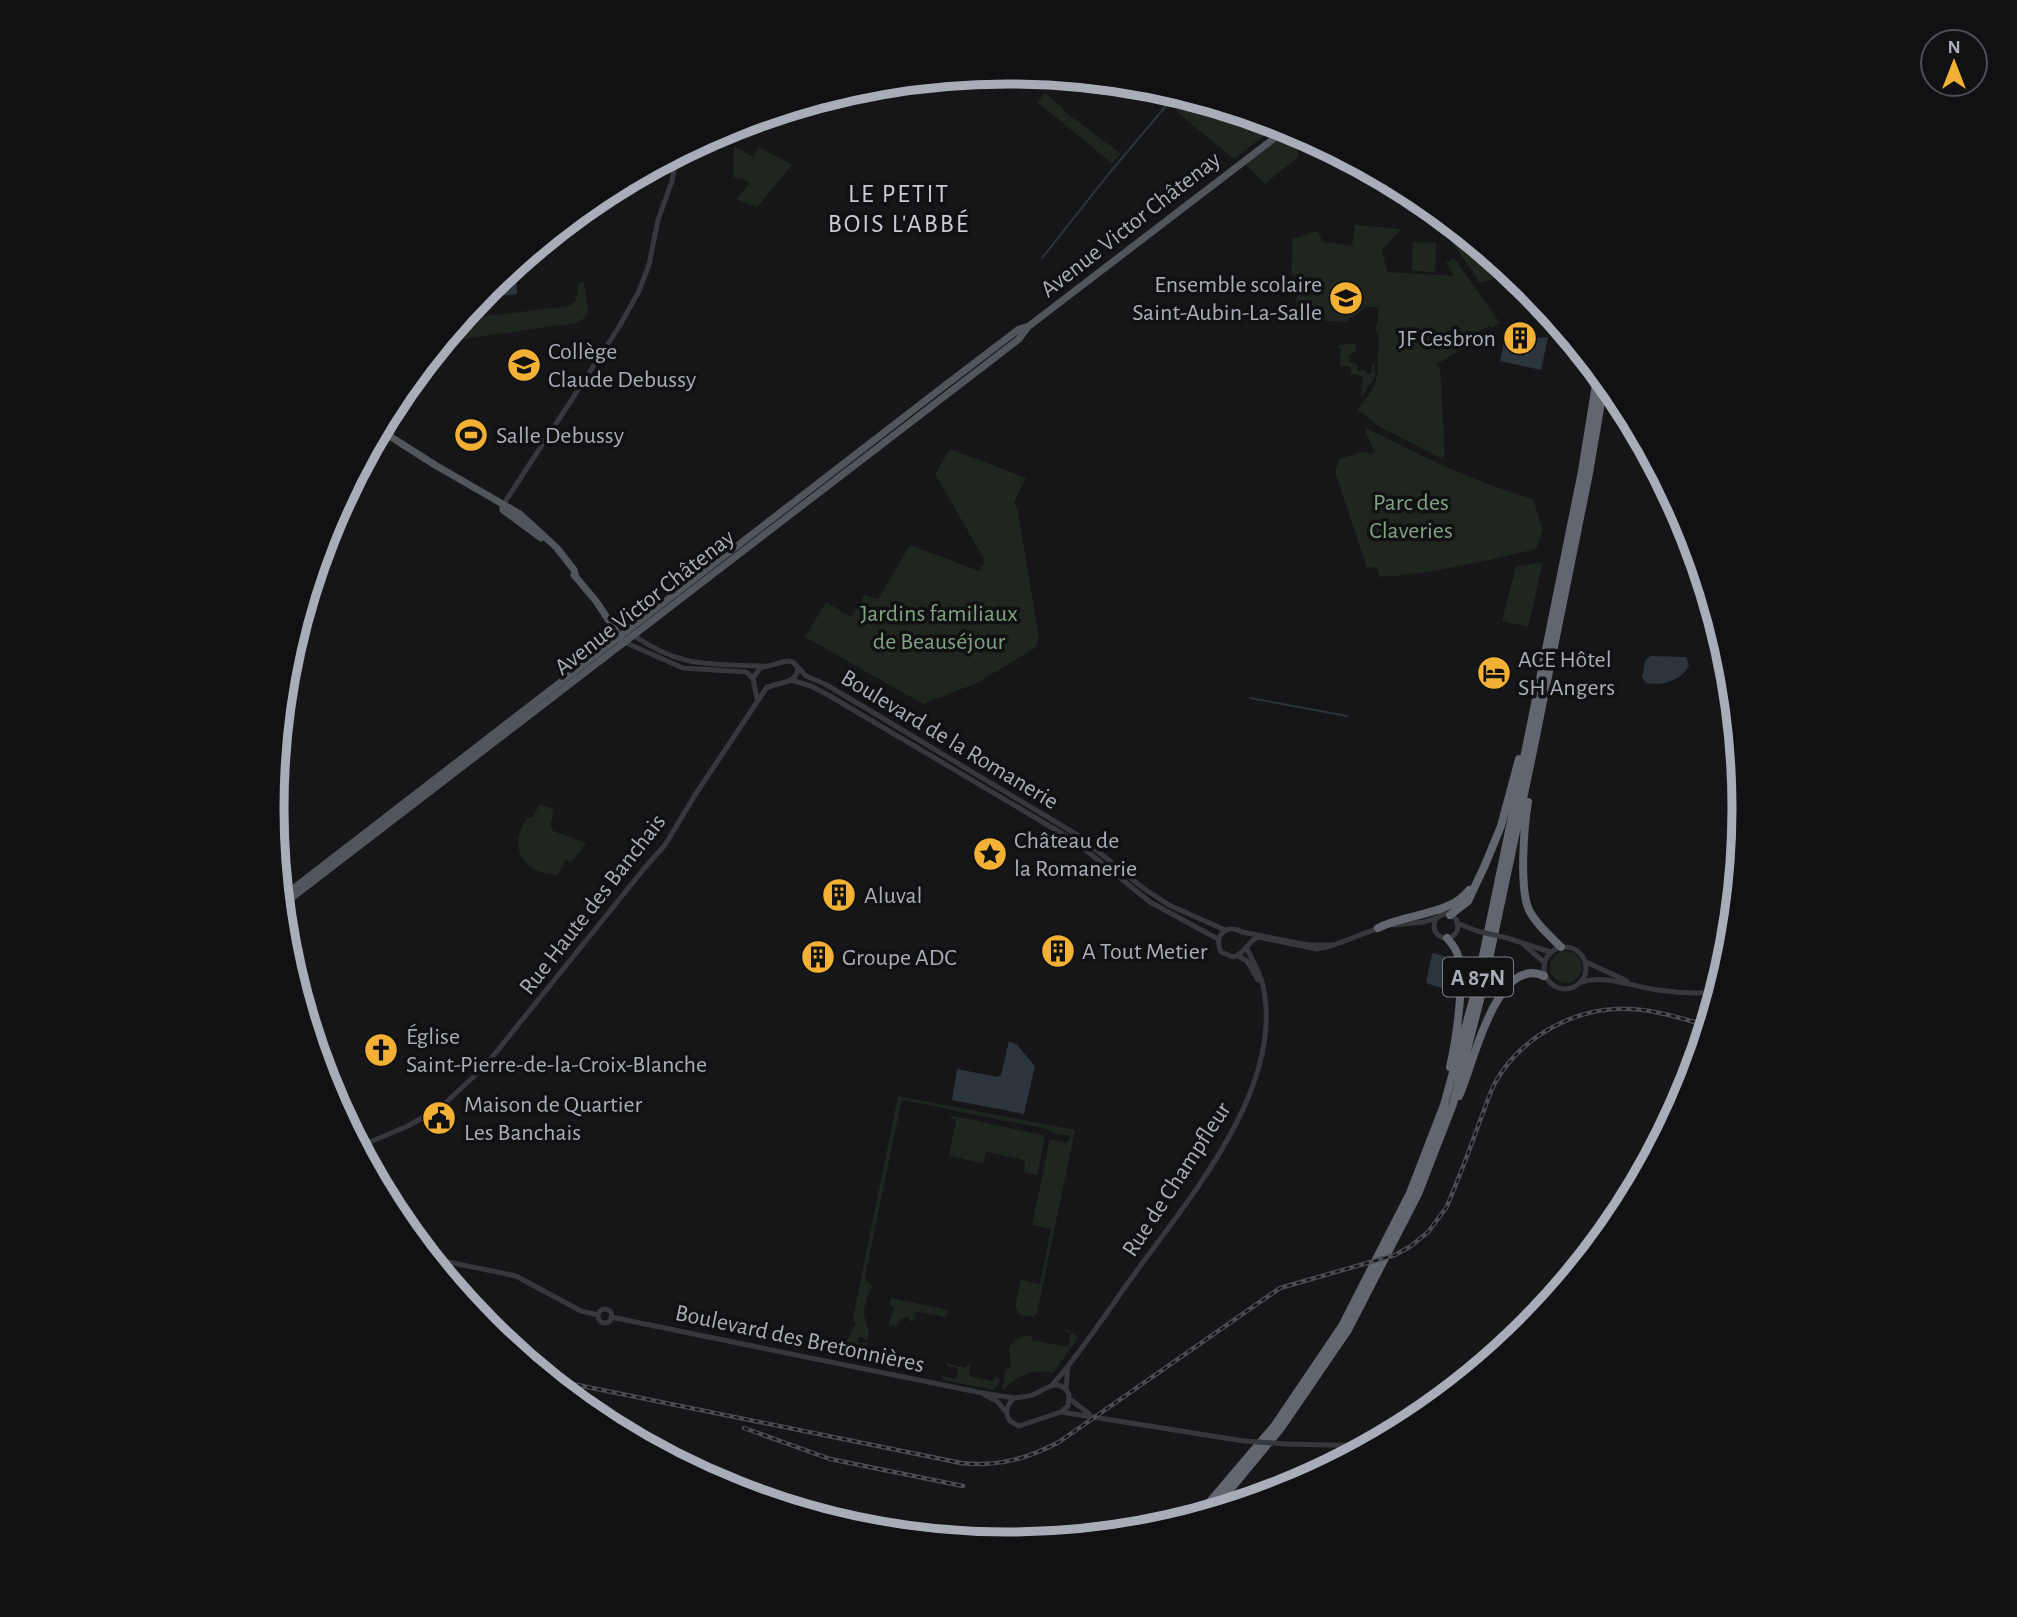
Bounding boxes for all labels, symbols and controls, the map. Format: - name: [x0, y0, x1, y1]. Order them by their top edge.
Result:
- north arrow: [1919, 28, 1989, 98]
- text: N: [1947, 38, 1961, 57]
- street label: Avenue Victor Châtenay: [1036, 147, 1225, 302]
- district label: LE PETIT BOIS L'ABBÉ: [828, 181, 970, 237]
- place label: Ensemble scolaire Saint-Aubin-La-Salle: [1132, 273, 1322, 325]
- school or university icon: Ensemble scolaire Saint-Aubin-La-Salle: [1327, 279, 1365, 317]
- building icon: JF Cesbron: [1501, 319, 1539, 357]
- place label: JF Cesbron: [1398, 327, 1496, 351]
- place label: Collège Claude Debussy: [548, 340, 696, 392]
- school or university icon: Collège Claude Debussy: [505, 346, 543, 384]
- sports icon: Salle Debussy: [452, 416, 490, 454]
- place label: Salle Debussy: [496, 424, 624, 448]
- park label: Parc des Claveries: [1369, 491, 1453, 543]
- street label: Avenue Victor Châtenay: [550, 525, 739, 680]
- park label: Jardins familiaux de Beauséjour: [860, 602, 1018, 654]
- place label: ACE Hôtel SH Angers: [1518, 648, 1615, 700]
- hotel icon: ACE Hôtel SH Angers: [1475, 654, 1513, 692]
- street label: Boulevard de la Romanerie: [837, 665, 1062, 814]
- street label: Rue Haute des Banchais: [515, 810, 670, 999]
- place label: Château de la Romanerie: [1014, 829, 1137, 881]
- place icon: Château de la Romanerie: [971, 835, 1009, 873]
- building icon: Aluval: [820, 876, 858, 914]
- place label: Aluval: [864, 884, 923, 908]
- building icon: A Tout Metier: [1039, 932, 1077, 970]
- building icon: Groupe ADC: [799, 938, 837, 976]
- place label: A Tout Metier: [1082, 940, 1208, 964]
- place label: Groupe ADC: [842, 946, 957, 970]
- road number: A 87N: [1443, 958, 1513, 996]
- place label: Église Saint-Pierre-de-la-Croix-Blanche: [406, 1023, 707, 1077]
- church icon: Église Saint-Pierre-de-la-Croix-Blanche: [362, 1031, 400, 1069]
- place label: Maison de Quartier Les Banchais: [464, 1093, 643, 1145]
- street label: Rue de Champfleur: [1118, 1098, 1236, 1261]
- public building icon: Maison de Quartier Les Banchais: [420, 1099, 458, 1137]
- street label: Boulevard des Bretonnières: [673, 1301, 927, 1377]

